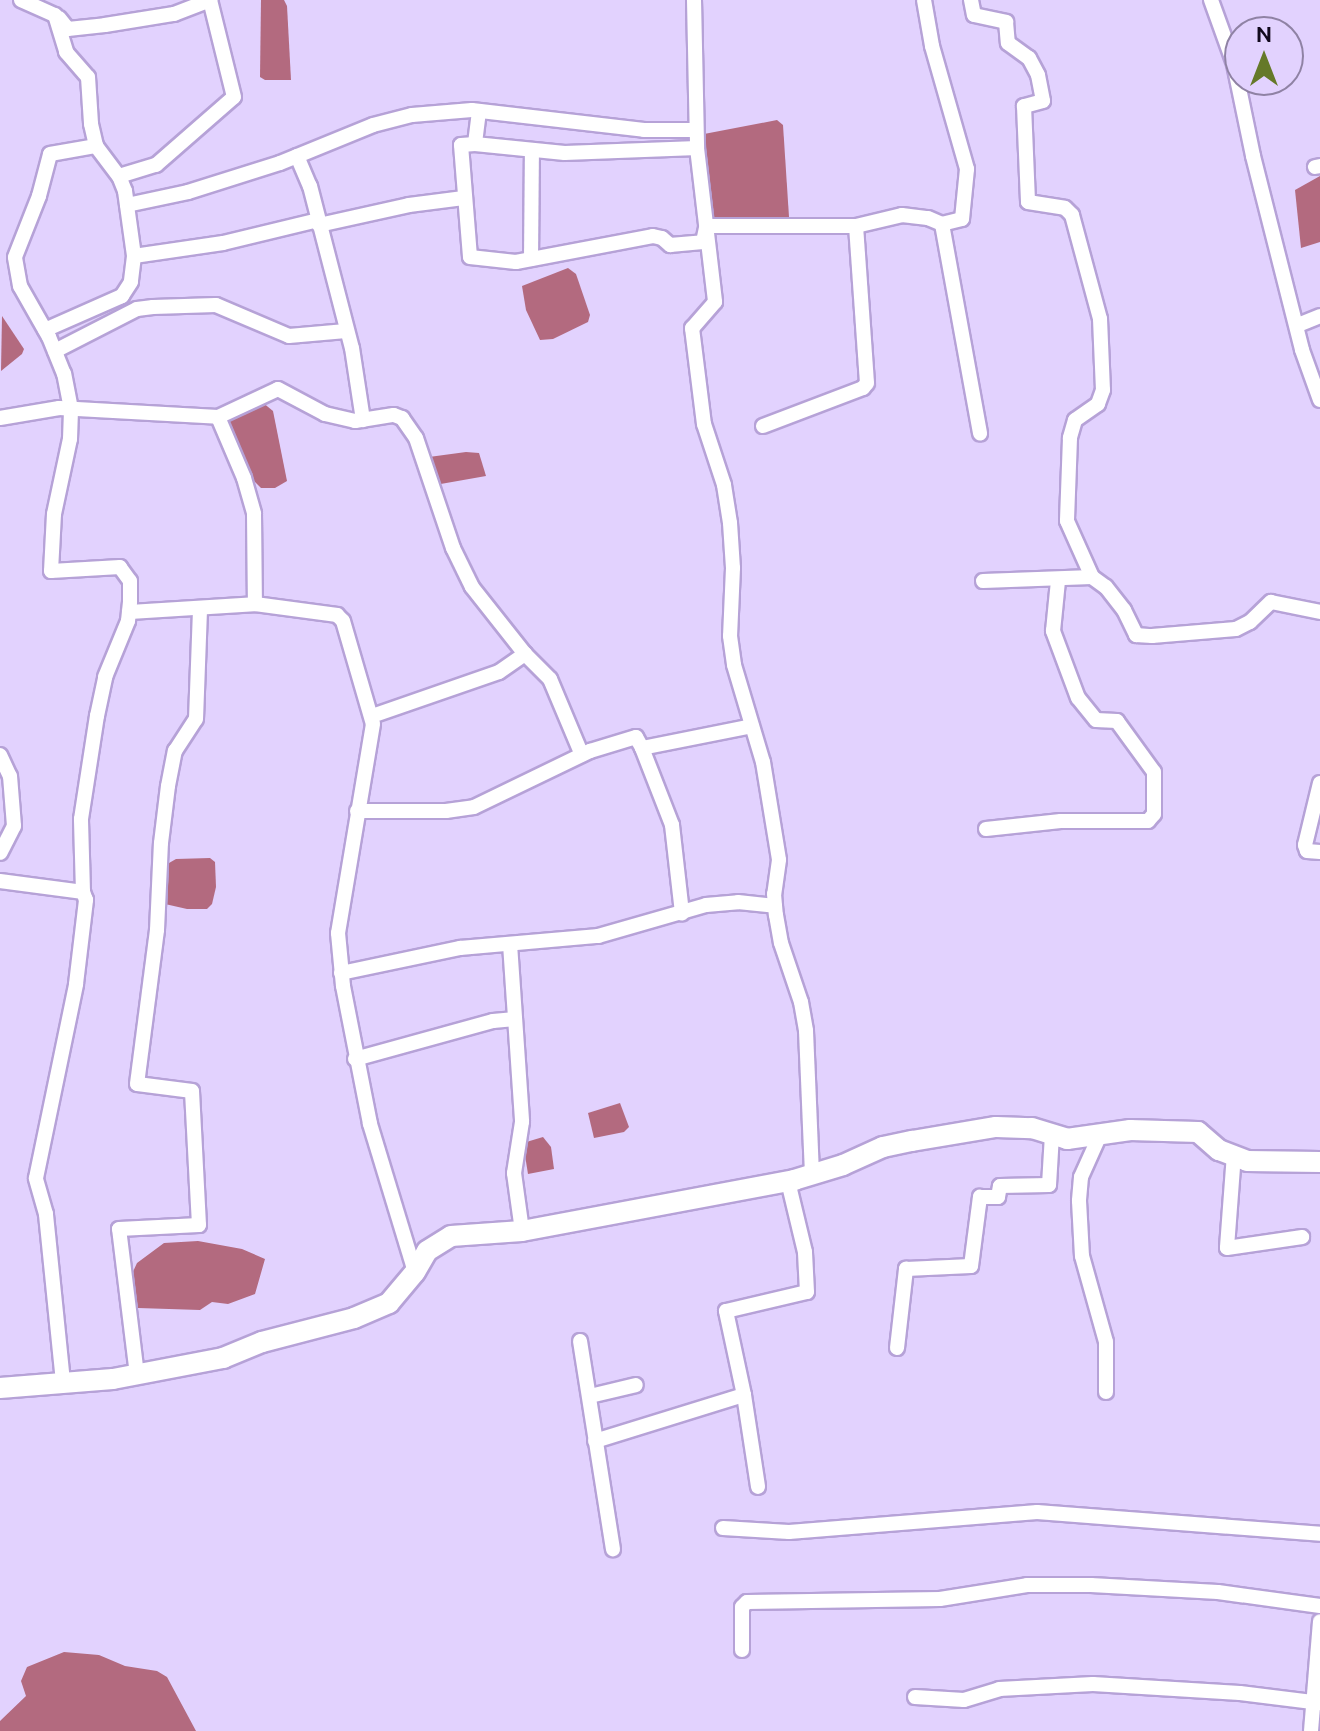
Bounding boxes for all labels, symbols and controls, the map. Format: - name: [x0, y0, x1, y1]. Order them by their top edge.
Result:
- north arrow: [1224, 16, 1304, 96]
- text: N: [1256, 21, 1272, 46]

